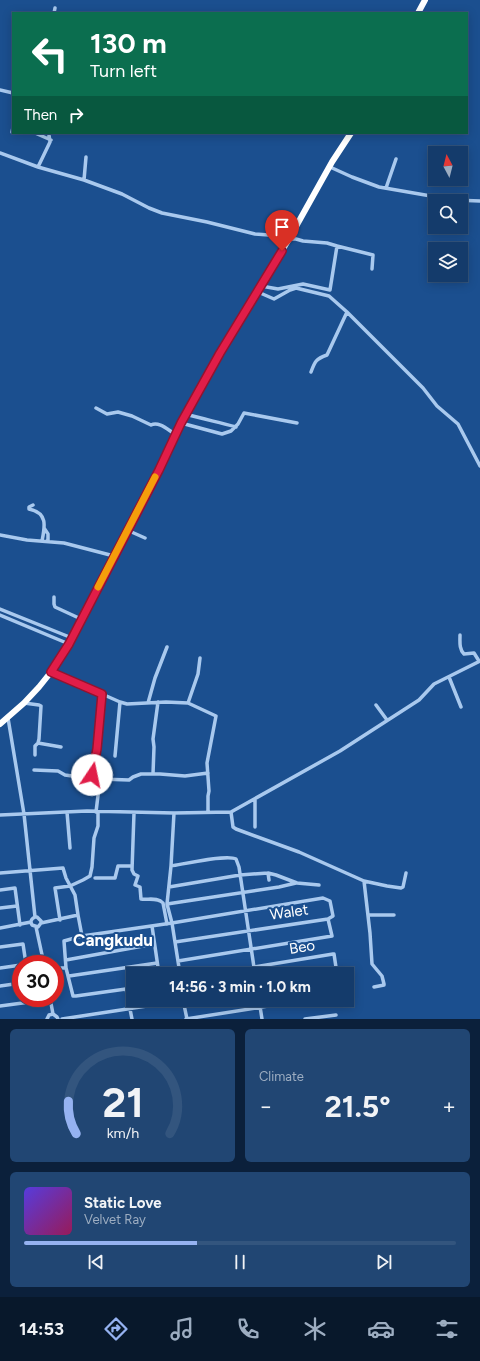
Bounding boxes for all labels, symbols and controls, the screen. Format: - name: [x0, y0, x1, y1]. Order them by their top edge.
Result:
- text: 130 m: [90, 26, 167, 60]
- icon: left: [24, 28, 76, 80]
- text: Turn left: [90, 60, 157, 82]
- icon: right: [65, 104, 87, 126]
- text: Then: [24, 106, 57, 124]
- north arrow: [428, 146, 468, 186]
- map controls: [428, 146, 468, 282]
- button: search: [428, 194, 468, 234]
- pin: [265, 210, 299, 251]
- icon: arrive: [271, 216, 293, 238]
- button: layers: [428, 242, 468, 282]
- position arrow: [71, 754, 113, 796]
- street label: Walet: [269, 900, 310, 924]
- district label: Cangkudu: [73, 930, 153, 950]
- street label: Beo: [288, 936, 317, 958]
- speed limit sign: 30: [12, 955, 64, 1007]
- text: 14:56 · 3 min · 1.0 km: [169, 978, 311, 996]
- text: Climate: [259, 1069, 304, 1084]
- text: 21: [102, 1076, 143, 1126]
- text: 21.5°: [324, 1088, 391, 1125]
- text: −: [259, 1093, 273, 1120]
- text: +: [442, 1093, 456, 1120]
- text: km/h: [106, 1123, 139, 1141]
- text: Static Love: [84, 1194, 162, 1212]
- text: Velvet Ray: [84, 1212, 146, 1227]
- icon: previous: [85, 1251, 107, 1273]
- icon: pause: [229, 1251, 251, 1273]
- icon: next: [373, 1251, 395, 1273]
- icon: directions: [102, 1315, 130, 1343]
- icon: music: [168, 1315, 196, 1343]
- icon: phone: [234, 1315, 262, 1343]
- icon: climate: [301, 1315, 329, 1343]
- icon: car: [367, 1315, 395, 1343]
- icon: filters: [433, 1315, 461, 1343]
- text: 14:53: [19, 1318, 64, 1340]

